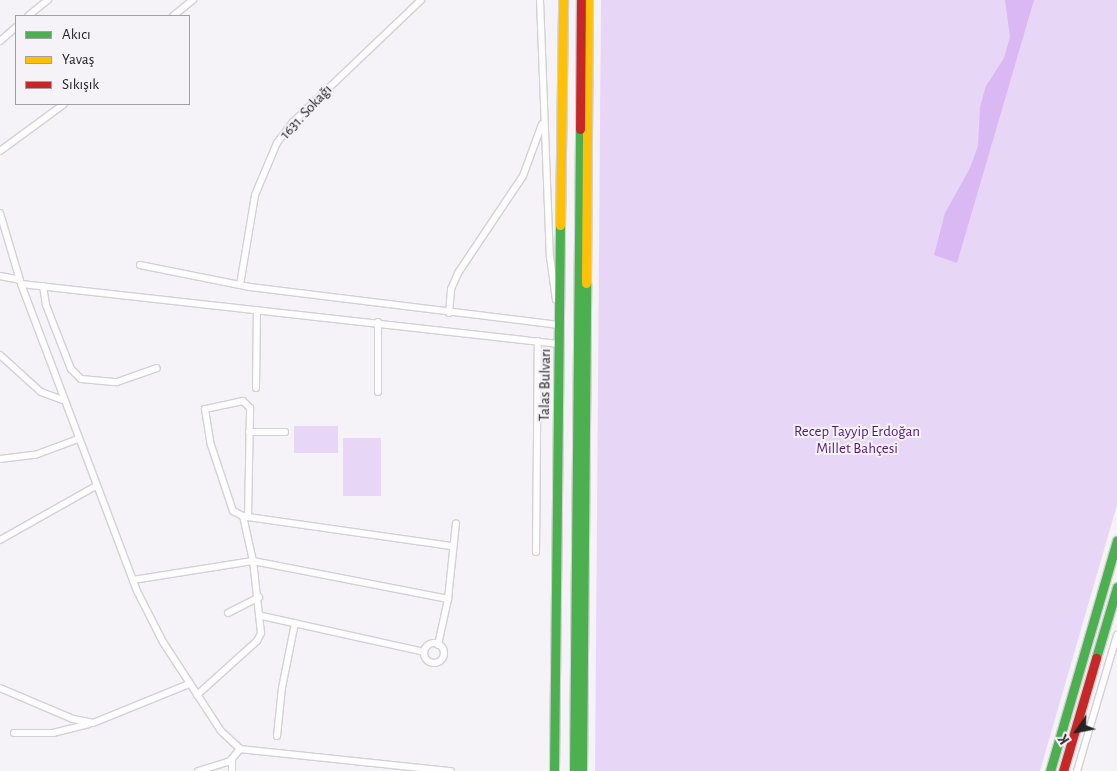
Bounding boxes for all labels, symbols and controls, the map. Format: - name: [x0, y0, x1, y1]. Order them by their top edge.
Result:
- legend: [15, 15, 190, 105]
- text: Akıcı: [62, 27, 91, 42]
- text: Yavaş: [62, 52, 94, 67]
- text: Sıkışık: [62, 77, 99, 92]
- street label: 1631. Sokağı: [276, 81, 336, 143]
- street label: Talas Bulvarı: [535, 348, 555, 422]
- park label: Recep Tayyip Erdoğan Millet Bahçesi: [794, 422, 920, 457]
- north arrow: [1052, 706, 1102, 756]
- text: K: [1056, 732, 1073, 746]

